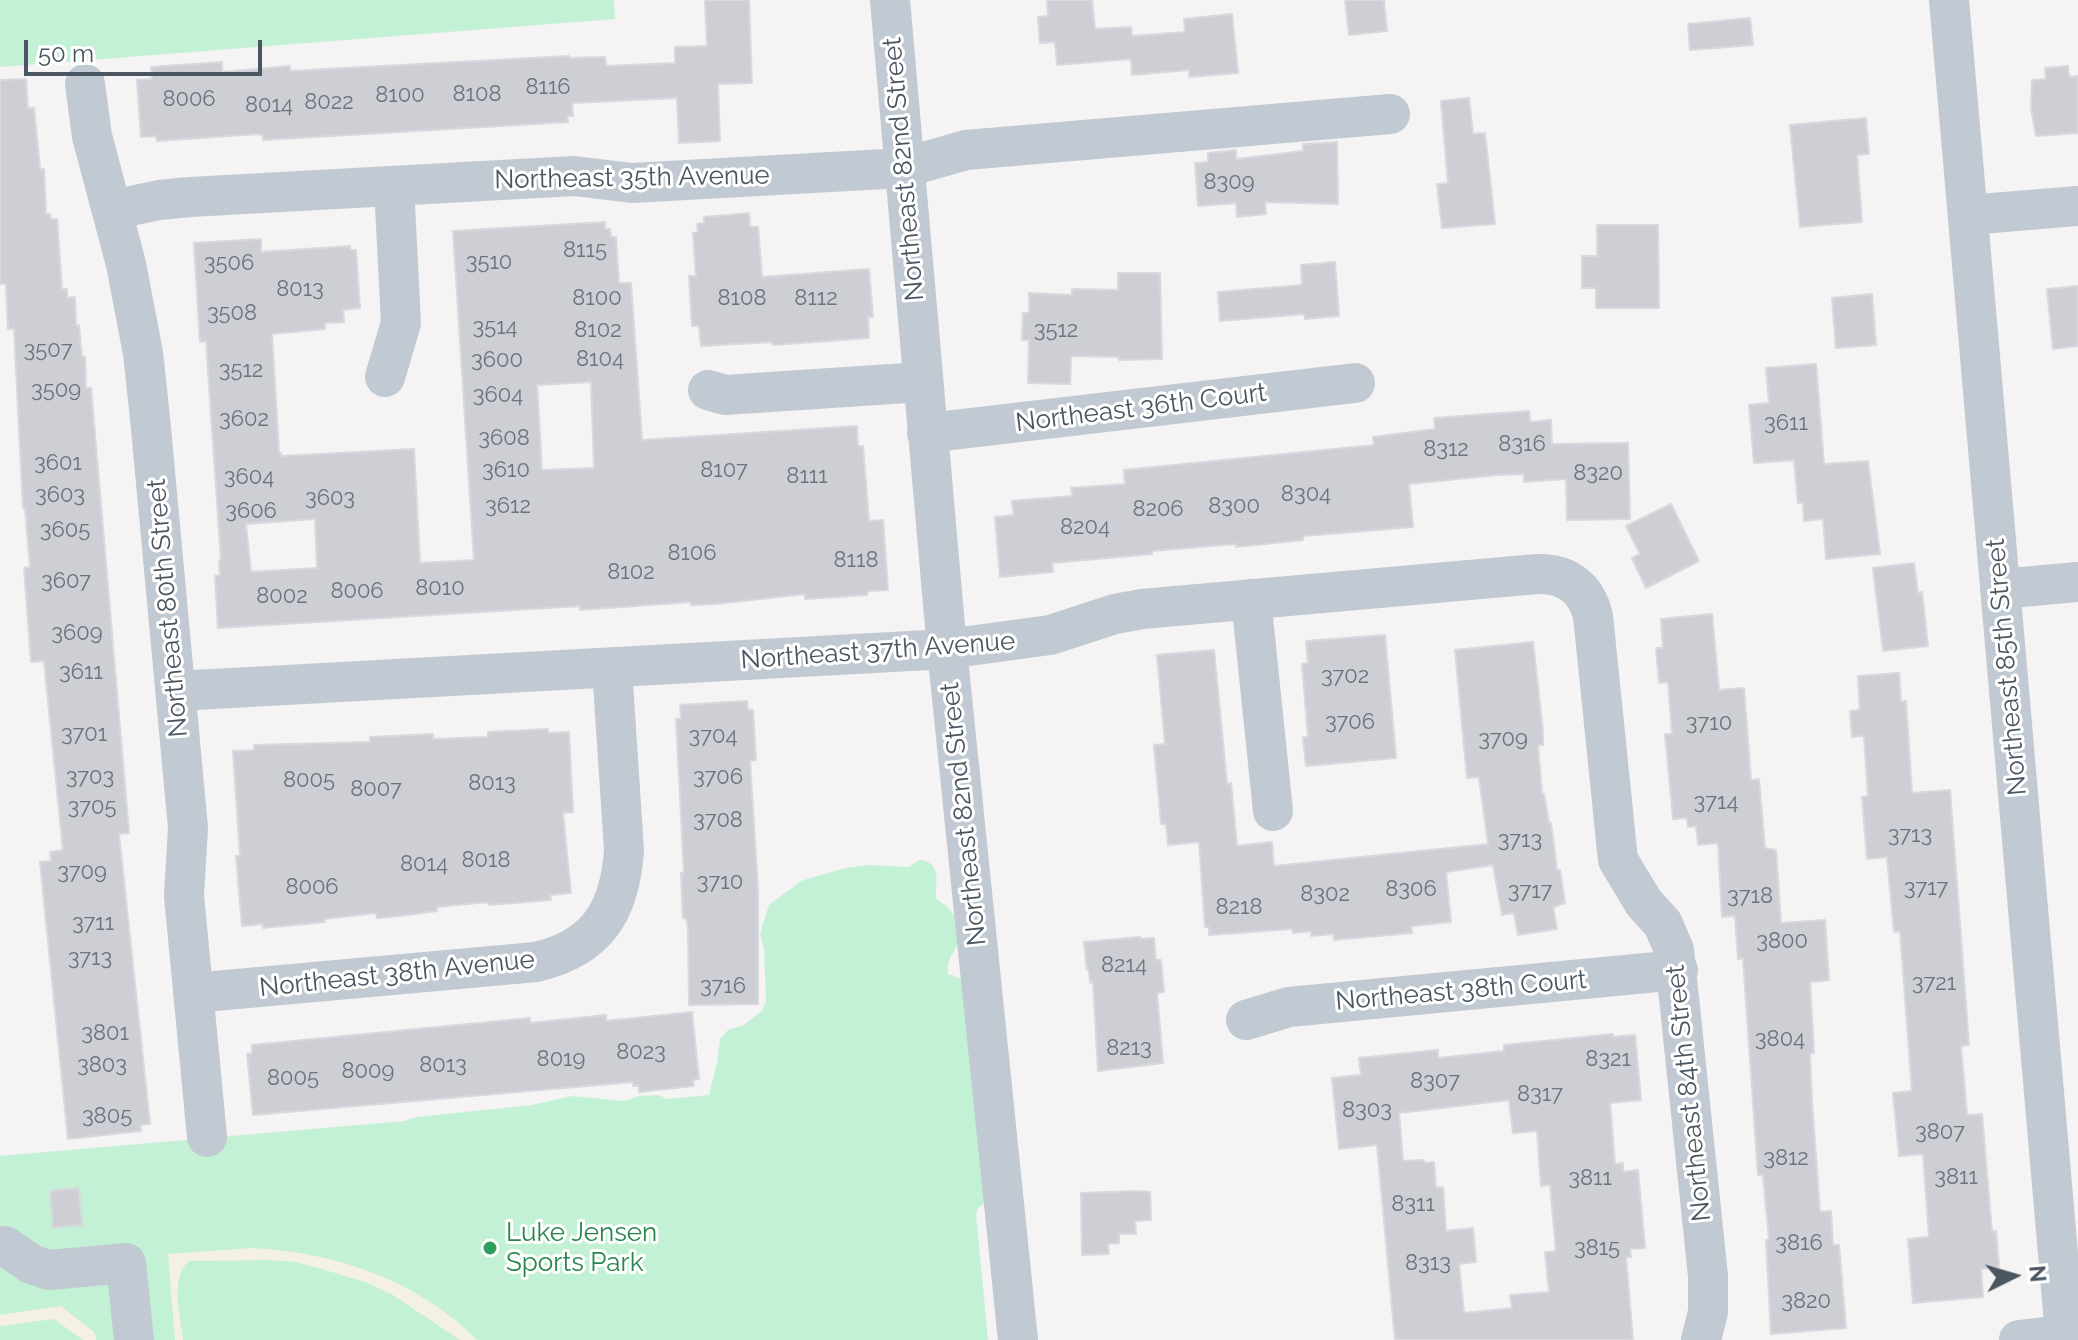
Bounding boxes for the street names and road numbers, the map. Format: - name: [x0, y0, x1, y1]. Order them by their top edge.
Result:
- street label: Northeast 82nd Street: [877, 36, 931, 302]
- street label: Northeast 35th Avenue: [494, 160, 770, 196]
- street label: Northeast 36th Court: [1014, 377, 1268, 439]
- street label: Northeast 80th Street: [141, 477, 195, 739]
- street label: Northeast 85th Street: [1980, 537, 2034, 797]
- street label: Northeast 37th Avenue: [740, 626, 1016, 676]
- street label: Northeast 82nd Street: [935, 681, 993, 947]
- street label: Northeast 38th Avenue: [258, 944, 536, 1004]
- street label: Northeast 84th Street: [1660, 963, 1718, 1223]
- street label: Northeast 38th Court: [1334, 964, 1588, 1018]

